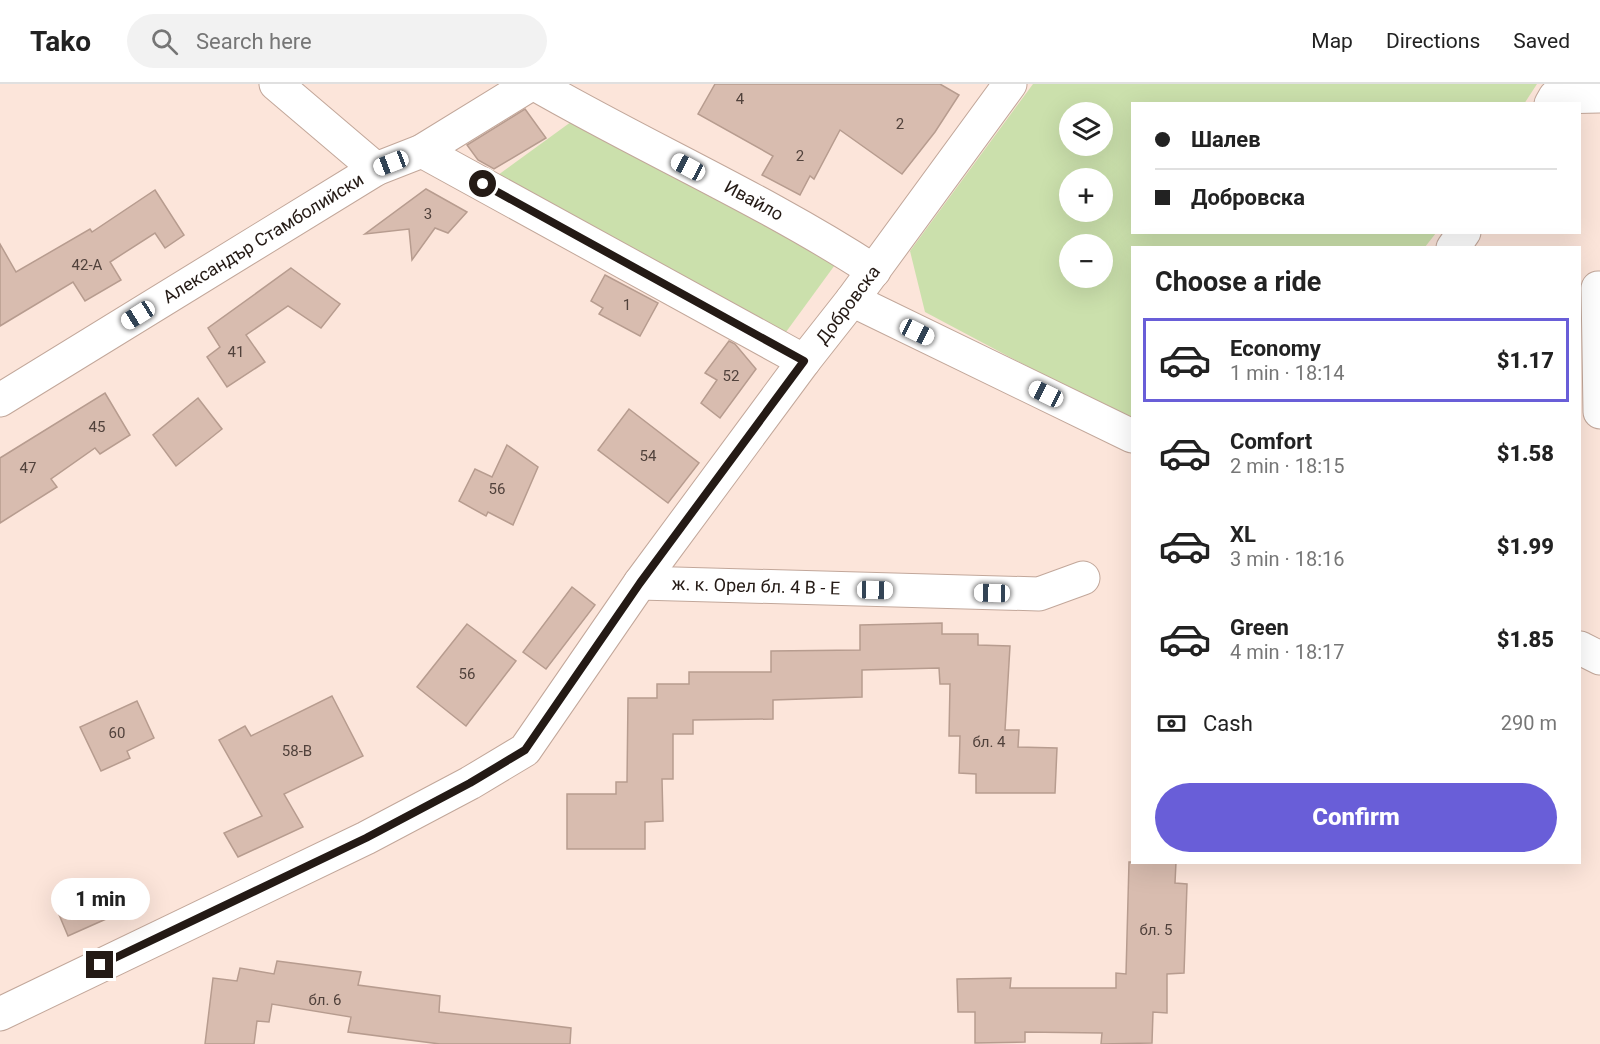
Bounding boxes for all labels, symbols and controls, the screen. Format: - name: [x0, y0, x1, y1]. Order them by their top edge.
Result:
- search box: [127, 14, 547, 68]
- text: Tako: [30, 25, 91, 58]
- icon: search: [148, 25, 181, 58]
- text: Search here: [196, 29, 312, 54]
- text: Map: [1311, 29, 1353, 53]
- text: Directions: [1386, 29, 1480, 53]
- text: Saved: [1513, 29, 1570, 53]
- house number: 4: [736, 90, 745, 108]
- map controls: [1059, 102, 1113, 288]
- button: layers: [1059, 102, 1113, 156]
- house number: 2: [896, 115, 904, 133]
- text: Шалев: [1191, 127, 1261, 152]
- house number: 2: [796, 147, 804, 165]
- car: [371, 148, 411, 178]
- car: [668, 151, 708, 183]
- street label: Александър Стамболийски: [159, 168, 367, 307]
- button: +: [1059, 168, 1113, 222]
- route start: [469, 170, 496, 197]
- street label: Ивайло: [721, 176, 787, 225]
- text: Добровска: [1191, 185, 1305, 210]
- house number: 3: [424, 205, 432, 223]
- button: −: [1059, 234, 1113, 288]
- house number: 42-А: [72, 256, 103, 274]
- street label: Добровска: [811, 261, 884, 348]
- text: Choose a ride: [1155, 266, 1321, 298]
- house number: 1: [623, 296, 631, 314]
- car: [118, 298, 158, 332]
- car: [897, 316, 937, 348]
- icon: car: [1158, 333, 1212, 387]
- text: Economy: [1230, 336, 1321, 361]
- house number: 41: [228, 343, 244, 361]
- text: $1.17: [1497, 348, 1554, 373]
- text: 1 min · 18:14: [1230, 361, 1345, 385]
- house number: 52: [723, 367, 739, 385]
- car: [1026, 378, 1066, 410]
- house number: 45: [89, 418, 105, 436]
- icon: car: [1158, 426, 1212, 480]
- text: Comfort: [1230, 429, 1312, 454]
- text: $1.58: [1497, 441, 1554, 466]
- house number: 54: [640, 447, 657, 465]
- text: 2 min · 18:15: [1230, 454, 1345, 478]
- house number: 47: [20, 459, 36, 477]
- house number: 56: [489, 480, 505, 498]
- icon: car: [1158, 519, 1212, 573]
- text: XL: [1230, 522, 1256, 547]
- text: $1.99: [1497, 534, 1554, 559]
- text: 3 min · 18:16: [1230, 547, 1345, 571]
- street label: ж. к. Орел бл. 4 В - Е: [671, 573, 840, 599]
- car: [857, 581, 893, 599]
- car: [974, 584, 1010, 602]
- icon: car: [1158, 612, 1212, 666]
- text: Green: [1230, 615, 1289, 640]
- text: $1.85: [1497, 627, 1554, 652]
- text: 4 min · 18:17: [1230, 640, 1345, 664]
- house number: 56: [459, 665, 475, 683]
- icon: cash: [1155, 707, 1188, 740]
- text: Cash: [1203, 711, 1253, 736]
- text: 290 m: [1501, 711, 1557, 735]
- house number: 60: [109, 724, 125, 742]
- house number: бл. 4: [972, 733, 1006, 751]
- house number: 58-В: [282, 742, 312, 760]
- button: Confirm: [1155, 783, 1557, 852]
- callout: 1 min: [51, 878, 150, 920]
- text: 1 min: [75, 887, 126, 911]
- house number: бл. 5: [1139, 921, 1173, 939]
- route end: [86, 951, 113, 978]
- house number: бл. 6: [308, 991, 342, 1009]

